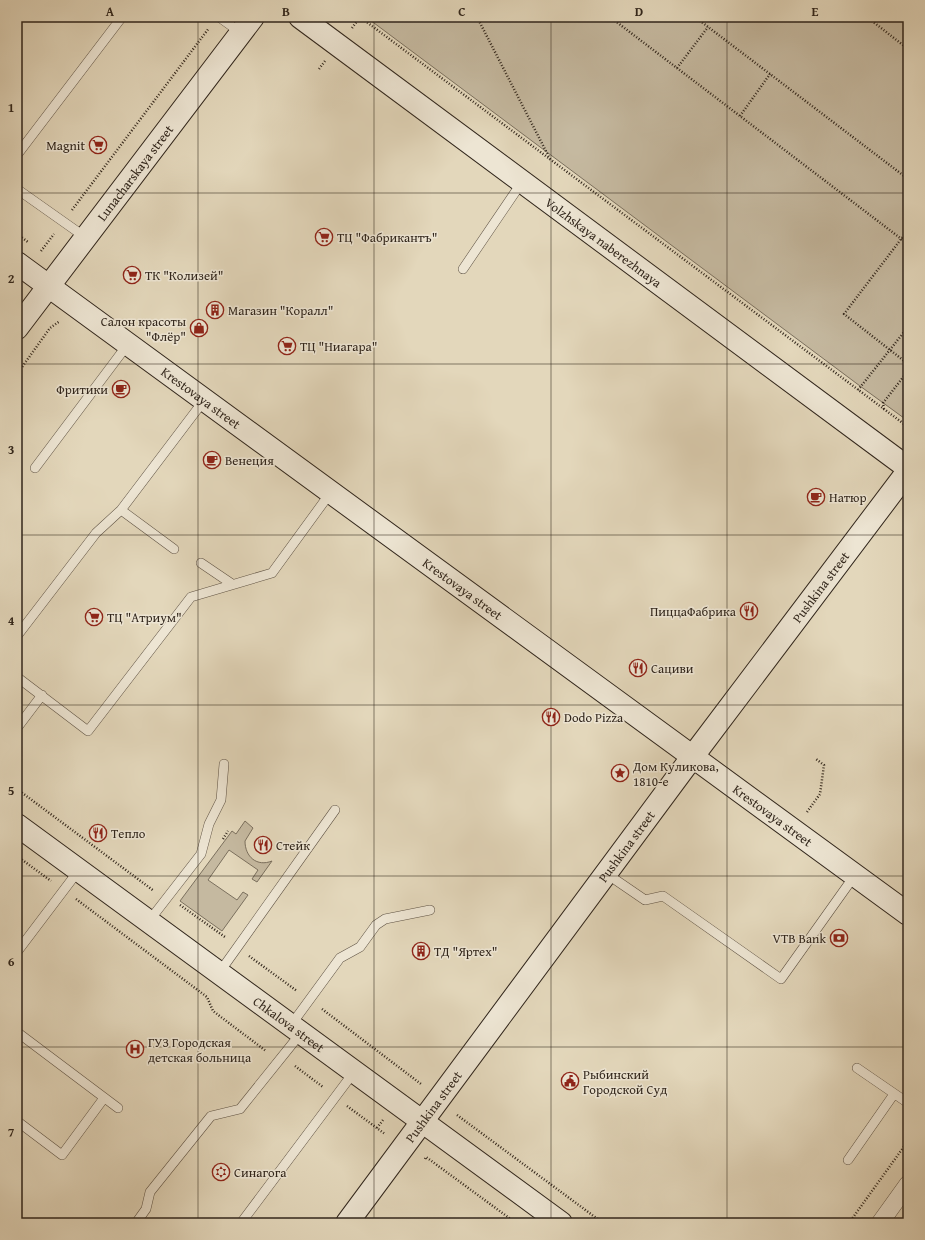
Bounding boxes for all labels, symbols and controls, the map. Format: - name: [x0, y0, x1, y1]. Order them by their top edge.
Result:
- text: A: [106, 2, 115, 21]
- text: B: [282, 2, 290, 21]
- text: C: [458, 2, 466, 21]
- text: D: [635, 2, 643, 21]
- text: E: [812, 2, 819, 21]
- text: 1: [8, 98, 14, 117]
- street label: Lunacharskaya street: [92, 120, 178, 225]
- supermarket icon: Magnit: [88, 135, 108, 155]
- place label: Magnit: [46, 136, 85, 155]
- street label: Volzhskaya naberezhnaya: [541, 193, 666, 292]
- supermarket icon: ТЦ "Фабрикантъ": [314, 227, 334, 247]
- place label: ТЦ "Фабрикантъ": [337, 228, 437, 247]
- supermarket icon: ТК "Колизей": [122, 265, 142, 285]
- place label: ТК "Колизей": [145, 266, 224, 285]
- text: 2: [8, 269, 15, 288]
- building icon: Магазин "Коралл": [205, 300, 225, 320]
- place label: Магазин "Коралл": [228, 301, 333, 320]
- place label: Салон красоты "Флёр": [101, 312, 186, 346]
- shop icon: Салон красоты "Флёр": [189, 318, 209, 338]
- supermarket icon: ТЦ "Ниагара": [277, 336, 297, 356]
- place label: ТЦ "Ниагара": [300, 337, 377, 356]
- street label: Krestovaya street: [157, 362, 245, 433]
- cafe icon: Фритики: [111, 379, 131, 399]
- place label: Фритики: [56, 380, 108, 399]
- text: 3: [8, 440, 14, 459]
- cafe icon: Венеция: [202, 450, 222, 470]
- place label: Венеция: [225, 451, 274, 470]
- cafe icon: Натюр: [806, 487, 826, 507]
- place label: Натюр: [829, 488, 867, 507]
- street label: Pushkina street: [787, 547, 854, 627]
- street label: Krestovaya street: [419, 553, 507, 624]
- restaurant icon: ПиццаФабрика: [739, 601, 759, 621]
- place label: ПиццаФабрика: [650, 602, 737, 621]
- supermarket icon: ТЦ "Атриум": [84, 607, 104, 627]
- place label: ТЦ "Атриум": [107, 608, 182, 627]
- text: 4: [8, 611, 15, 630]
- restaurant icon: Сациви: [628, 658, 648, 678]
- place label: Сациви: [651, 659, 694, 678]
- restaurant icon: Dodo Pizza: [541, 707, 561, 727]
- place label: Dodo Pizza: [564, 708, 624, 727]
- place label: Дом Куликова, 1810-е: [632, 757, 719, 791]
- place icon: Дом Куликова, 1810-е: [610, 763, 630, 783]
- street label: Krestovaya street: [729, 780, 817, 851]
- text: 5: [8, 781, 15, 800]
- street label: Pushkina street: [593, 806, 659, 886]
- restaurant icon: Тепло: [88, 823, 108, 843]
- place label: Тепло: [111, 824, 146, 843]
- restaurant icon: Стейк: [253, 835, 273, 855]
- place label: Стейк: [276, 836, 310, 855]
- bank icon: VTB Bank: [829, 928, 849, 948]
- place label: VTB Bank: [773, 929, 826, 948]
- building icon: ТД "Яртех": [411, 941, 431, 961]
- place label: ТД "Яртех": [434, 942, 498, 961]
- text: 6: [8, 952, 15, 971]
- street label: Chkalova street: [249, 991, 329, 1057]
- place label: ГУЗ Городская детская больница: [148, 1033, 252, 1067]
- hospital icon: ГУЗ Городская детская больница: [125, 1039, 145, 1059]
- place label: Рыбинский Городской Суд: [583, 1065, 667, 1099]
- street label: Pushkina street: [400, 1066, 466, 1146]
- public building icon: Рыбинский Городской Суд: [560, 1071, 580, 1091]
- text: 7: [8, 1123, 15, 1142]
- synagogue icon: Синагога: [211, 1162, 231, 1182]
- place label: Синагога: [234, 1163, 287, 1182]

